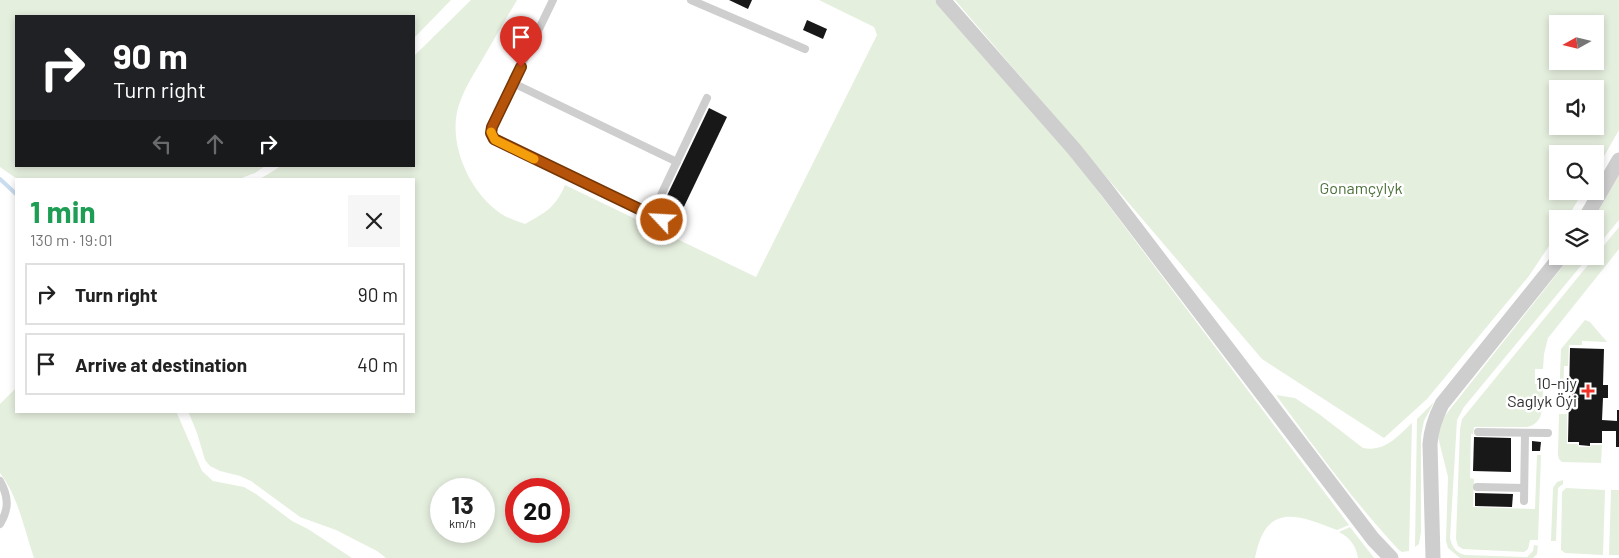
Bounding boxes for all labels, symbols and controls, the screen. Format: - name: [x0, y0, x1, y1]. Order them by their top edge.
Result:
- north arrow: [1549, 15, 1604, 70]
- map controls: [1549, 15, 1604, 265]
- pin: [500, 16, 542, 67]
- icon: arrive: [507, 23, 535, 51]
- text: 90 m: [113, 34, 188, 76]
- icon: right: [30, 35, 95, 100]
- text: Turn right: [113, 76, 206, 102]
- button: sound: [1549, 80, 1604, 135]
- icon: left: [148, 130, 176, 158]
- icon: ahead: [201, 130, 229, 158]
- icon: right: [254, 130, 282, 158]
- button: search: [1549, 145, 1604, 200]
- park label: Gonamçylyk: [1319, 178, 1403, 197]
- text: 1 min: [30, 193, 96, 229]
- position arrow: [635, 193, 687, 245]
- button: close: [348, 195, 400, 247]
- button: layers: [1549, 210, 1604, 265]
- text: 130 m · 19:01: [30, 230, 113, 249]
- icon: right: [32, 280, 60, 308]
- text: Turn right: [75, 283, 157, 306]
- text: 90 m: [358, 283, 398, 306]
- icon: arrive: [32, 350, 60, 378]
- text: Arrive at destination: [75, 353, 247, 376]
- text: 40 m: [357, 353, 398, 376]
- place label: 10-njy Saglyk Öýi: [1507, 373, 1578, 410]
- marker: 10-njy Saglyk Öýi: [1581, 384, 1595, 398]
- speed limit sign: 20: [505, 478, 570, 543]
- text: 13: [451, 489, 474, 519]
- text: km/h: [449, 516, 476, 530]

